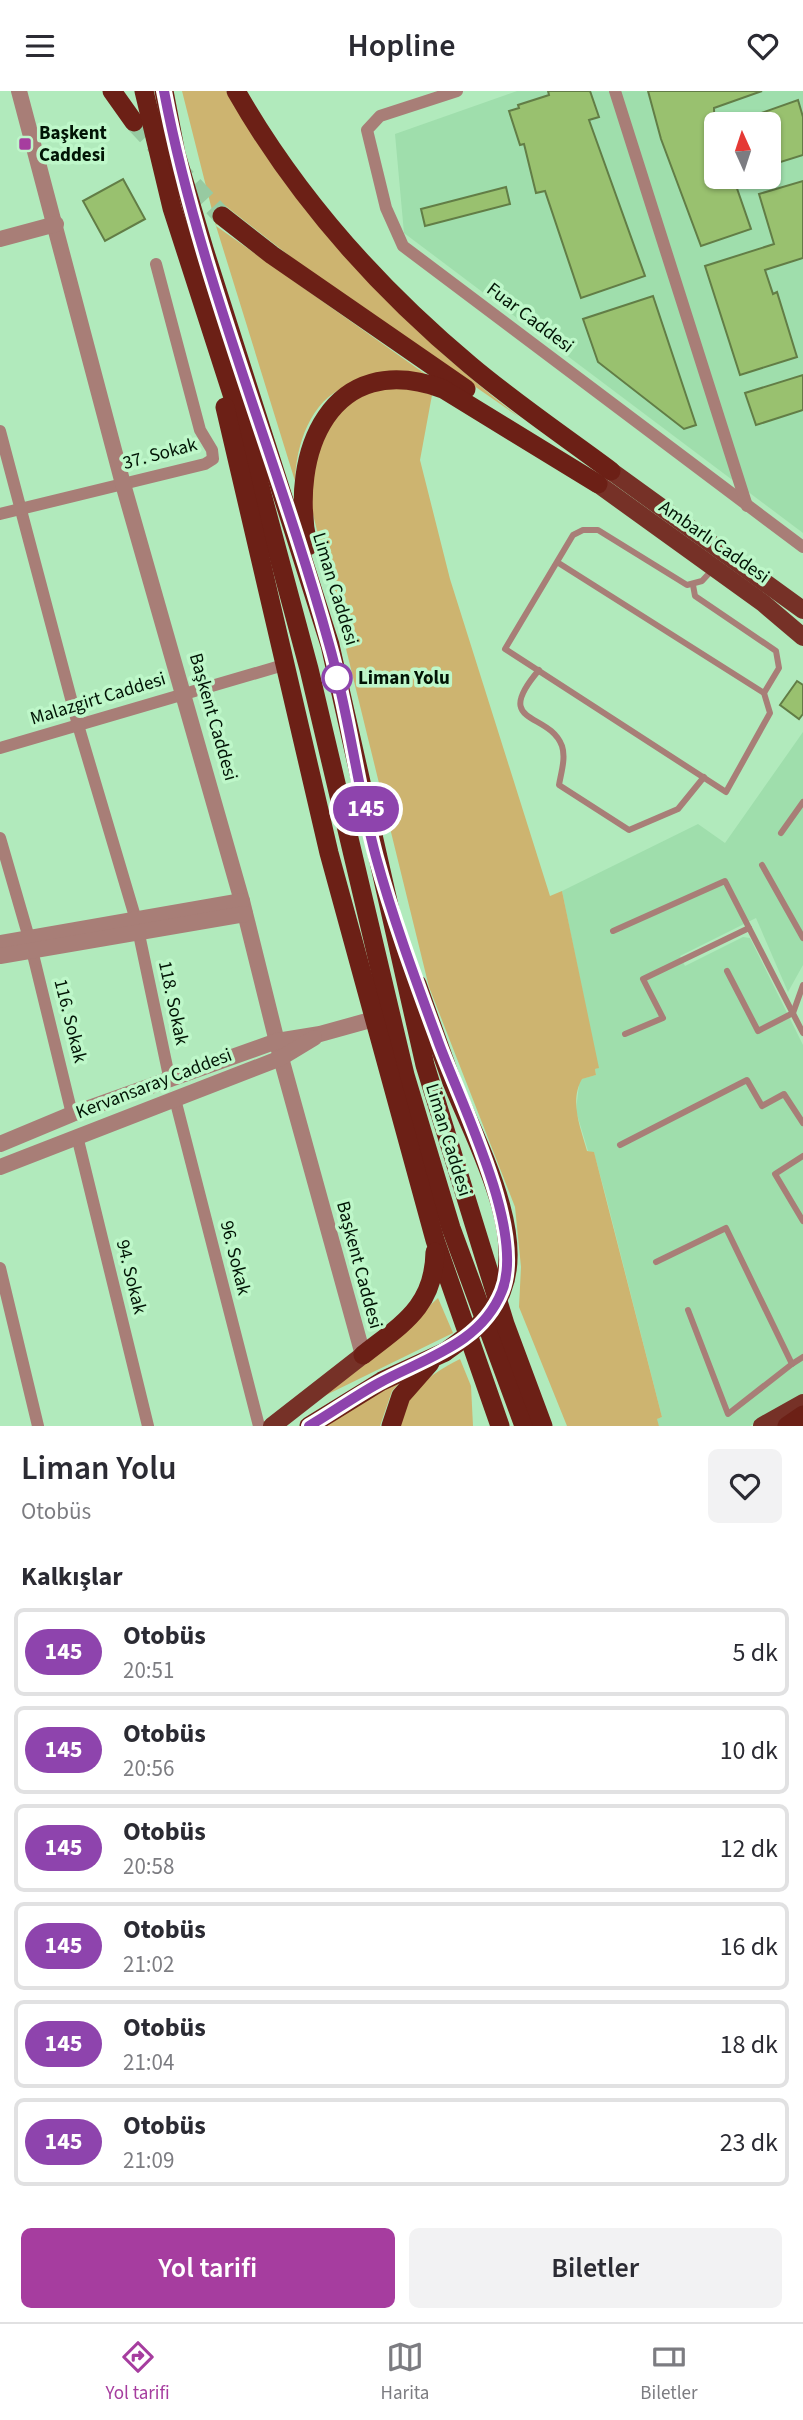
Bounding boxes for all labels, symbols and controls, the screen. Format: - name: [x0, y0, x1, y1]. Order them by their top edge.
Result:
- text: Hopline: [347, 23, 456, 69]
- icon: menu: [21, 27, 59, 65]
- icon: heart: [744, 27, 782, 65]
- north arrow: [704, 112, 780, 189]
- map controls: [704, 112, 781, 189]
- place label: Başkent Caddesi: [39, 120, 107, 169]
- marker: Başkent Caddesi: [17, 136, 33, 152]
- street label: Fuar Caddesi: [481, 276, 579, 360]
- street label: 37. Sokak: [120, 431, 201, 477]
- street label: Ambarlı Caddesi: [653, 494, 775, 590]
- street label: Liman Caddesi: [305, 529, 365, 649]
- street label: Başkent Caddesi: [182, 650, 244, 784]
- marker: Liman Yolu: [322, 663, 352, 693]
- place label: Liman Yolu: [358, 665, 450, 692]
- street label: Malazgirt Caddesi: [27, 666, 169, 732]
- line badge: 145: [326, 786, 406, 832]
- text: 145: [347, 791, 385, 826]
- street label: 118. Sokak: [151, 958, 195, 1048]
- street label: 116. Sokak: [47, 976, 94, 1066]
- street label: Kervansaray Caddesi: [72, 1042, 236, 1126]
- street label: Liman Caddesi: [418, 1080, 478, 1200]
- street label: Başkent Caddesi: [329, 1198, 389, 1332]
- street label: 96. Sokak: [213, 1218, 257, 1299]
- street label: 94. Sokak: [109, 1237, 153, 1318]
- text: Liman Yolu: [21, 1445, 177, 1492]
- button: heart: [708, 1449, 782, 1523]
- text: Otobüs: [21, 1495, 91, 1528]
- text: Kalkışlar: [21, 1558, 123, 1595]
- text: Otobüs: [123, 1617, 206, 1654]
- text: 145: [44, 1634, 83, 1669]
- text: 5 dk: [733, 1634, 778, 1671]
- text: 20:51: [123, 1654, 174, 1687]
- text: Otobüs: [123, 1715, 206, 1752]
- text: 145: [44, 1732, 83, 1767]
- text: 10 dk: [720, 1732, 778, 1769]
- text: 20:56: [123, 1752, 174, 1785]
- text: Otobüs: [123, 1813, 206, 1850]
- text: 145: [44, 1830, 83, 1865]
- text: 12 dk: [720, 1830, 778, 1867]
- text: 20:58: [123, 1850, 174, 1883]
- text: Otobüs: [123, 1911, 206, 1948]
- text: 145: [44, 1928, 83, 1963]
- text: 16 dk: [720, 1928, 778, 1965]
- text: 21:02: [123, 1948, 174, 1981]
- text: Otobüs: [123, 2009, 206, 2046]
- text: 145: [44, 2026, 83, 2061]
- text: 18 dk: [720, 2026, 778, 2063]
- text: 21:04: [123, 2046, 174, 2079]
- text: Otobüs: [123, 2107, 206, 2144]
- text: 145: [44, 2124, 83, 2159]
- text: 23 dk: [720, 2124, 778, 2161]
- text: 21:09: [123, 2144, 174, 2177]
- button: Yol tarifi: [21, 2228, 395, 2308]
- button: Biletler: [409, 2228, 782, 2308]
- tab: Yol tarifi: [105, 2338, 170, 2407]
- tab: Harita: [381, 2338, 429, 2407]
- tab: Biletler: [640, 2338, 698, 2407]

